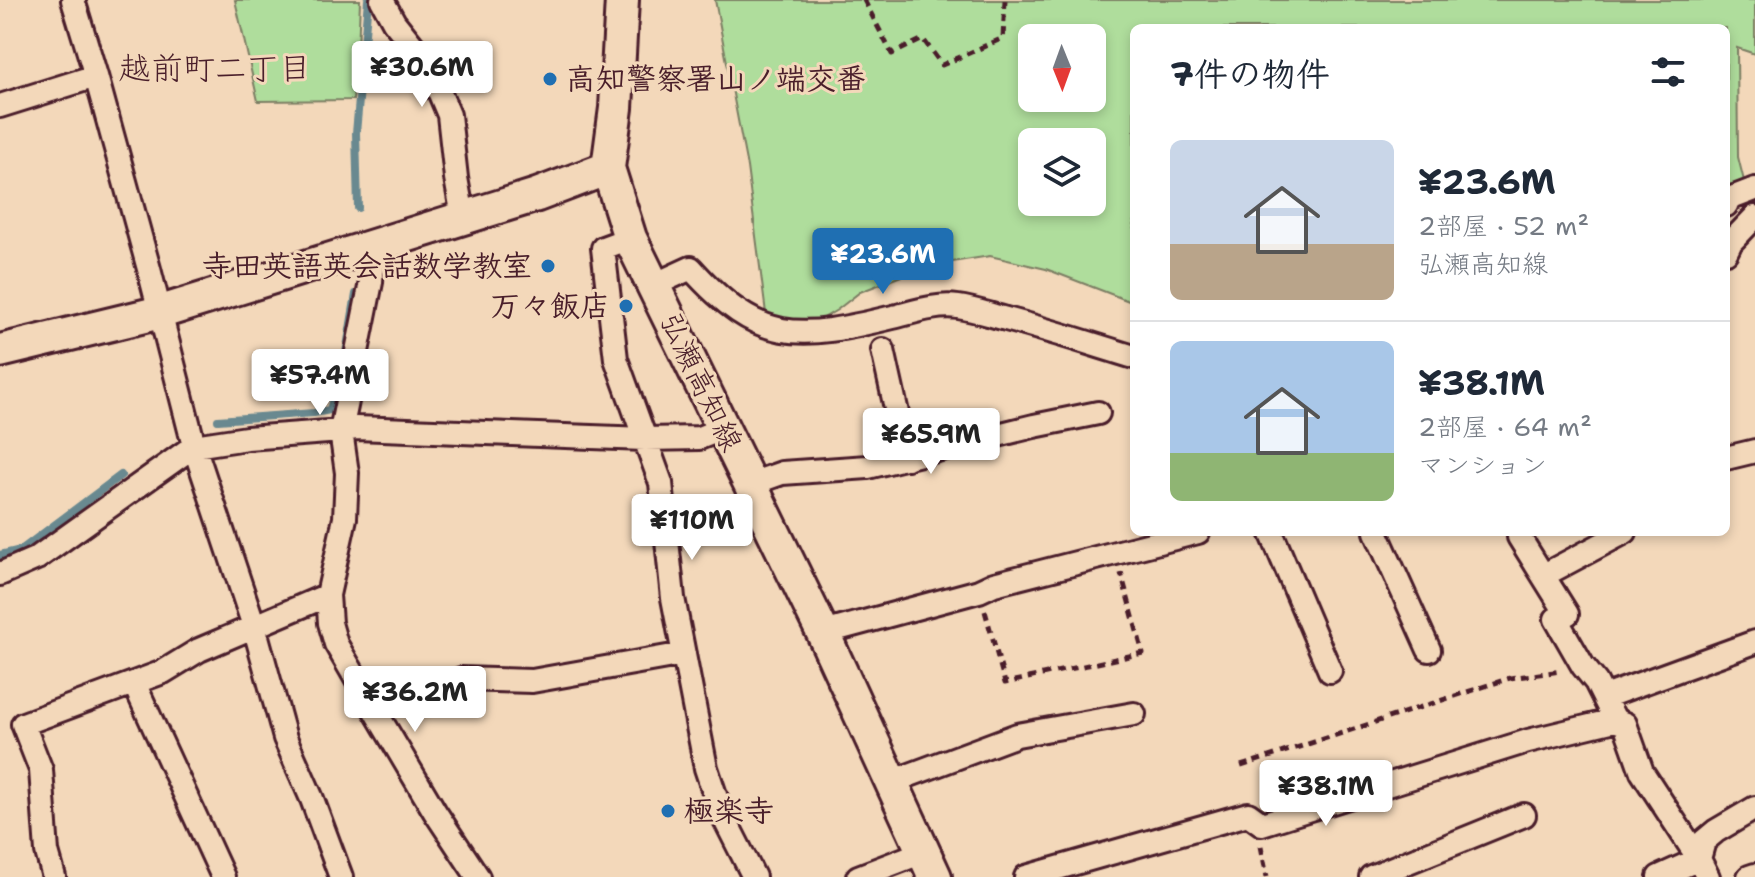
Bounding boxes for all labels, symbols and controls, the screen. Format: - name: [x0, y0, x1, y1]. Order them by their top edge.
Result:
- north arrow: [1018, 24, 1106, 112]
- map controls: [1018, 24, 1106, 216]
- pin: ¥30.6M: [357, 41, 487, 109]
- district label: 越前町二丁目: [119, 46, 311, 89]
- text: ¥30.6M: [370, 49, 474, 84]
- icon: filters: [1646, 50, 1690, 94]
- text: 7件の物件: [1170, 51, 1330, 97]
- place label: 高知警察署山ノ端交番: [566, 58, 866, 99]
- marker: 高知警察署山ノ端交番: [541, 70, 559, 88]
- button: layers: [1018, 128, 1106, 216]
- text: ¥23.6M: [1418, 159, 1556, 205]
- icon: home: [1234, 172, 1330, 268]
- text: 2部屋 · 52 m²: [1418, 208, 1589, 243]
- pin: ¥23.6M: [818, 228, 948, 296]
- text: ¥23.6M: [830, 236, 936, 271]
- place label: 寺田英語英会話数学教室: [202, 245, 532, 286]
- text: 弘瀬高知線: [1418, 246, 1548, 281]
- marker: 寺田英語英会話数学教室: [539, 257, 557, 275]
- place label: 万々飯店: [490, 285, 610, 326]
- marker: 万々飯店: [617, 297, 635, 315]
- street label: 弘瀬高知線: [650, 305, 753, 458]
- pin: ¥57.4M: [255, 349, 385, 417]
- text: ¥57.4M: [270, 357, 370, 392]
- text: ¥38.1M: [1418, 360, 1545, 406]
- icon: home: [1234, 373, 1330, 469]
- pin: ¥65.9M: [866, 408, 996, 476]
- text: 2部屋 · 64 m²: [1418, 409, 1592, 444]
- text: ¥65.9M: [881, 416, 981, 451]
- text: マンション: [1418, 447, 1547, 482]
- pin: ¥110M: [636, 494, 748, 562]
- text: ¥110M: [650, 502, 734, 537]
- pin: ¥36.2M: [350, 666, 480, 734]
- text: ¥36.2M: [362, 674, 468, 709]
- pin: ¥38.1M: [1261, 760, 1391, 828]
- text: ¥38.1M: [1277, 768, 1375, 803]
- place label: 極楽寺: [684, 790, 774, 831]
- marker: 極楽寺: [659, 802, 677, 820]

